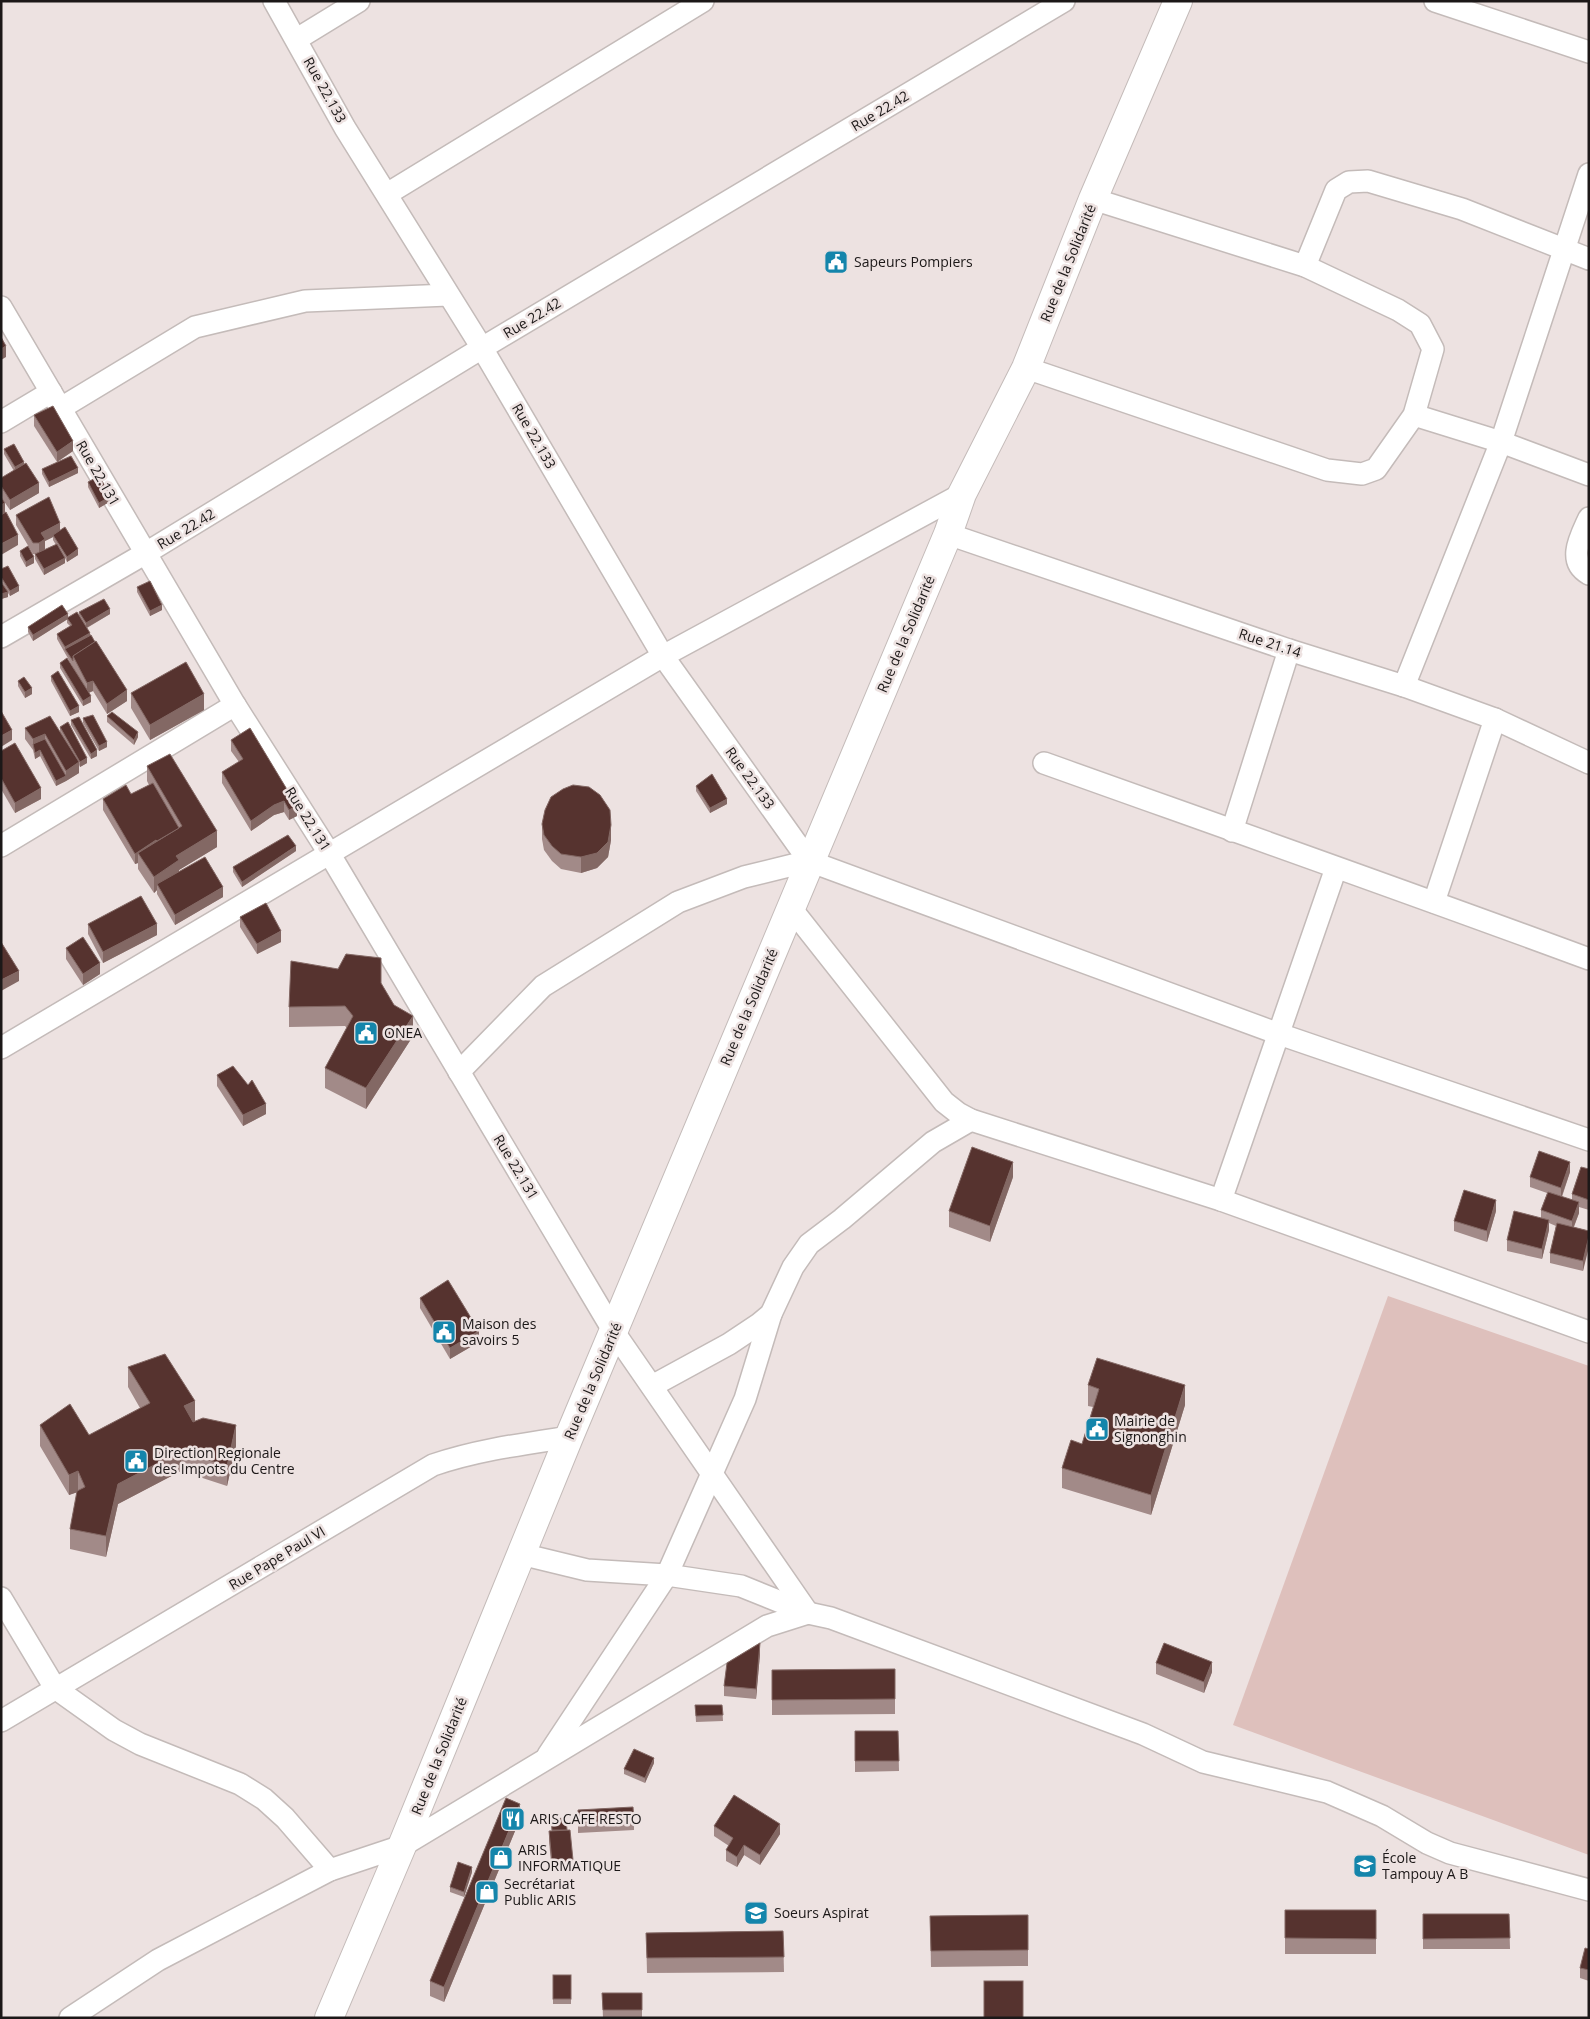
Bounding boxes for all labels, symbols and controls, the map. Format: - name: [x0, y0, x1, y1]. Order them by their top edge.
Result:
- street label: Rue 22.133: [300, 53, 351, 126]
- street label: Rue 22.42: [847, 86, 912, 135]
- street label: Rue de la Solidarité: [1035, 201, 1100, 324]
- public building icon: Sapeurs Pompiers: [823, 249, 849, 275]
- place label: Sapeurs Pompiers: [854, 252, 973, 271]
- street label: Rue 22.42: [499, 293, 564, 342]
- street label: Rue 22.133: [508, 400, 561, 472]
- street label: Rue 22.131: [72, 437, 125, 509]
- street label: Rue 22.42: [153, 504, 218, 553]
- street label: Rue de la Solidarité: [872, 572, 939, 695]
- street label: Rue 21.14: [1237, 624, 1304, 662]
- street label: Rue 22.133: [721, 743, 779, 813]
- street label: Rue 22.131: [281, 783, 336, 854]
- street label: Rue de la Solidarité: [715, 945, 782, 1068]
- public building icon: ONEA: [353, 1020, 379, 1046]
- place label: ONEA: [384, 1023, 422, 1042]
- street label: Rue 22.131: [490, 1131, 543, 1203]
- place label: Maison des savoirs 5: [462, 1314, 537, 1349]
- public building icon: Maison des savoirs 5: [431, 1319, 457, 1345]
- street label: Rue de la Solidarité: [559, 1319, 626, 1442]
- place label: Mairie de Signonghin: [1114, 1411, 1187, 1446]
- public building icon: Mairie de Signonghin: [1084, 1416, 1110, 1442]
- place label: Direction Regionale des Impots du Centre: [154, 1443, 295, 1478]
- public building icon: Direction Regionale des Impots du Centre: [123, 1448, 149, 1474]
- street label: Rue Pape Paul VI: [225, 1521, 328, 1594]
- street label: Rue de la Solidarité: [406, 1694, 471, 1817]
- restaurant icon: ARIS CAFE RESTO: [500, 1806, 526, 1832]
- place label: ARIS CAFE RESTO: [530, 1809, 642, 1828]
- place label: ARIS INFORMATIQUE: [518, 1840, 621, 1875]
- shop icon: ARIS INFORMATIQUE: [488, 1845, 514, 1871]
- place label: École Tampouy A B: [1382, 1848, 1468, 1883]
- school or university icon: École Tampouy A B: [1352, 1853, 1378, 1879]
- place label: Secrétariat Public ARIS: [504, 1874, 576, 1909]
- shop icon: Secrétariat Public ARIS: [474, 1879, 500, 1905]
- school or university icon: Soeurs Aspirat: [743, 1900, 769, 1926]
- place label: Soeurs Aspirat: [774, 1903, 869, 1922]

